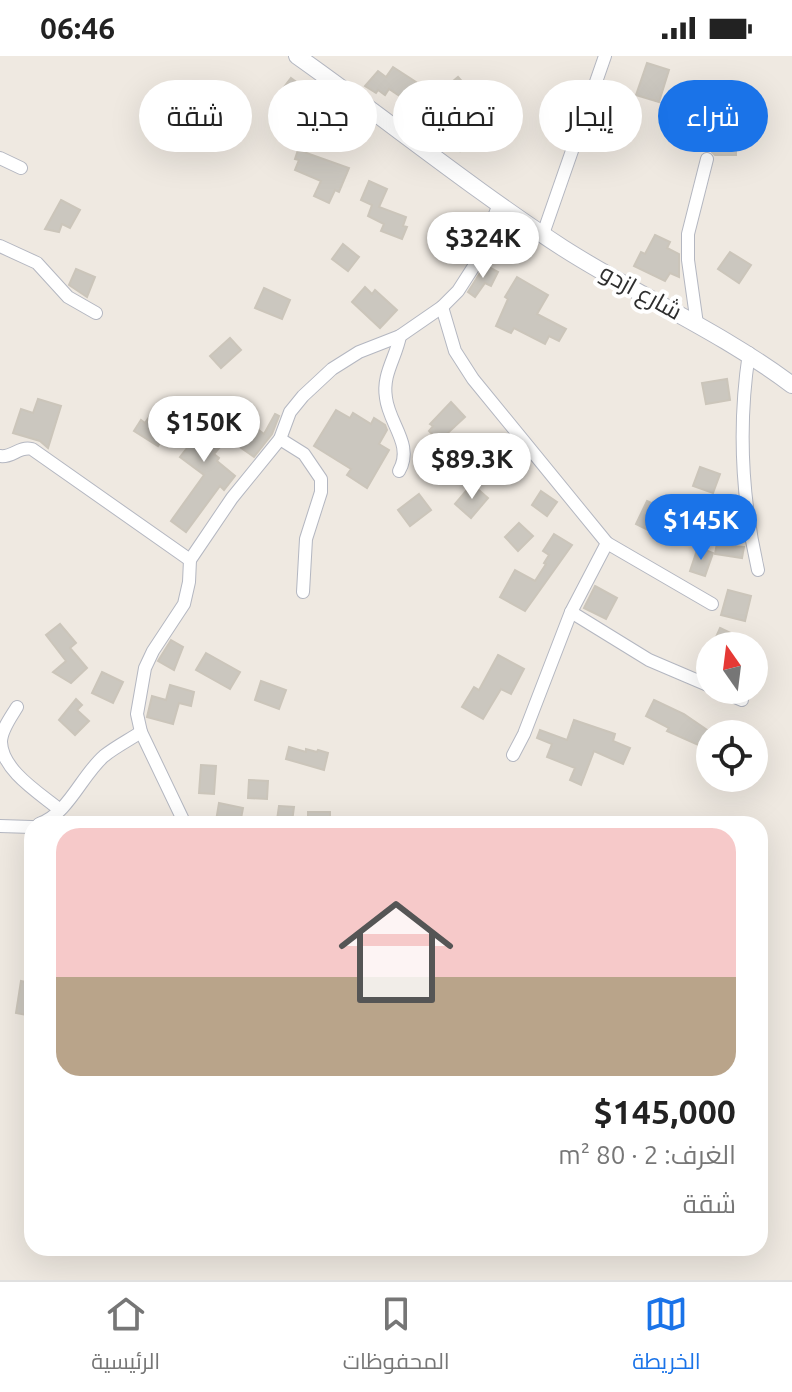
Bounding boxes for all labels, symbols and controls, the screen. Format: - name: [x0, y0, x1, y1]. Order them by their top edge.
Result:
- text: 06:46: [40, 11, 115, 45]
- chip: شقة: [139, 80, 252, 152]
- chip: جديد: [268, 80, 377, 152]
- chip: تصفية: [393, 80, 523, 152]
- chip: إيجار: [539, 80, 642, 152]
- chip: شراء: [658, 80, 768, 152]
- pin: $324K: [427, 212, 539, 280]
- text: $324K: [445, 223, 521, 252]
- street label: شارع ازدو: [594, 258, 687, 328]
- pin: $150K: [148, 396, 260, 464]
- text: $150K: [166, 407, 242, 436]
- pin: $89.3K: [407, 433, 537, 501]
- text: $89.3K: [431, 444, 513, 473]
- pin: $145K: [645, 494, 757, 562]
- text: $145K: [663, 505, 739, 534]
- north arrow: [696, 632, 768, 704]
- map controls: [696, 632, 768, 792]
- button: locate: [696, 720, 768, 792]
- icon: home: [324, 880, 468, 1024]
- text: $145,000: [593, 1092, 736, 1130]
- text: الغرف: 2 · 80 m²: [558, 1140, 736, 1169]
- text: شقة: [683, 1189, 736, 1218]
- tab: الرئيسية: [91, 1292, 160, 1382]
- tab: المحفوظات: [343, 1292, 450, 1382]
- tab: الخريطة: [632, 1292, 701, 1382]

